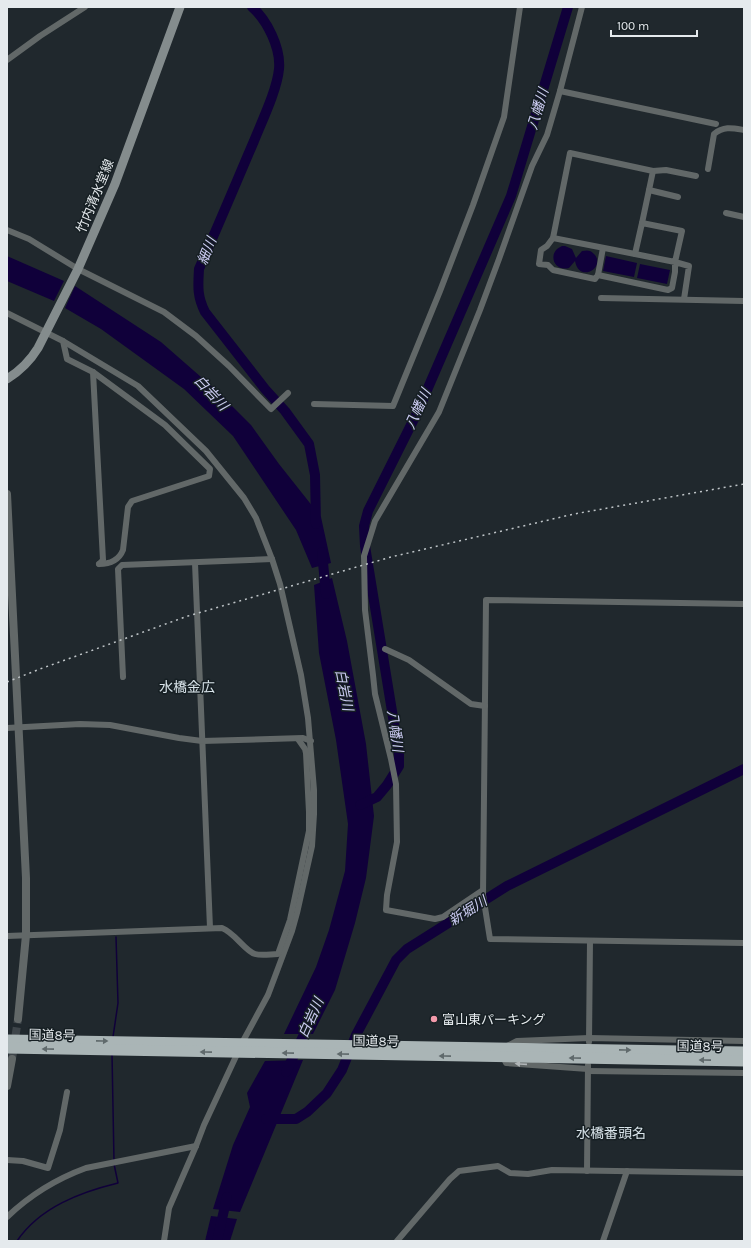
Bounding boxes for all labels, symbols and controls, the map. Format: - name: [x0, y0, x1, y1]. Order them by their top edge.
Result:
- scale bar: [611, 12, 697, 38]
- text: 100 m: [617, 19, 649, 33]
- water label: 八幡川: [524, 85, 553, 132]
- street label: 竹内清水堂線: [73, 157, 117, 235]
- water label: 細川: [194, 233, 221, 267]
- water label: 白岩川: [190, 372, 233, 416]
- water label: 八幡川: [401, 385, 435, 432]
- water label: 白岩川: [332, 668, 357, 714]
- district label: 水橋金広: [159, 679, 215, 696]
- water label: 八幡川: [384, 709, 407, 755]
- water label: 新堀川: [446, 892, 492, 929]
- water label: 白岩川: [295, 994, 328, 1041]
- place label: 富山東パーキング: [442, 1012, 546, 1027]
- marker: 富山東パーキング: [429, 1014, 439, 1024]
- street label: 国道8号: [28, 1027, 76, 1043]
- street label: 国道8号: [352, 1033, 400, 1049]
- one-way arrow: [96, 1038, 109, 1044]
- street label: 国道8号: [676, 1038, 724, 1054]
- one-way arrow: [41, 1046, 54, 1052]
- one-way arrow: [619, 1047, 632, 1053]
- one-way arrow: [199, 1049, 212, 1055]
- one-way arrow: [281, 1050, 294, 1056]
- one-way arrow: [336, 1051, 349, 1057]
- one-way arrow: [438, 1053, 451, 1059]
- one-way arrow: [568, 1055, 581, 1061]
- one-way arrow: [698, 1057, 711, 1063]
- one-way arrow: [515, 1061, 527, 1068]
- district label: 水橋番頭名: [576, 1125, 646, 1142]

